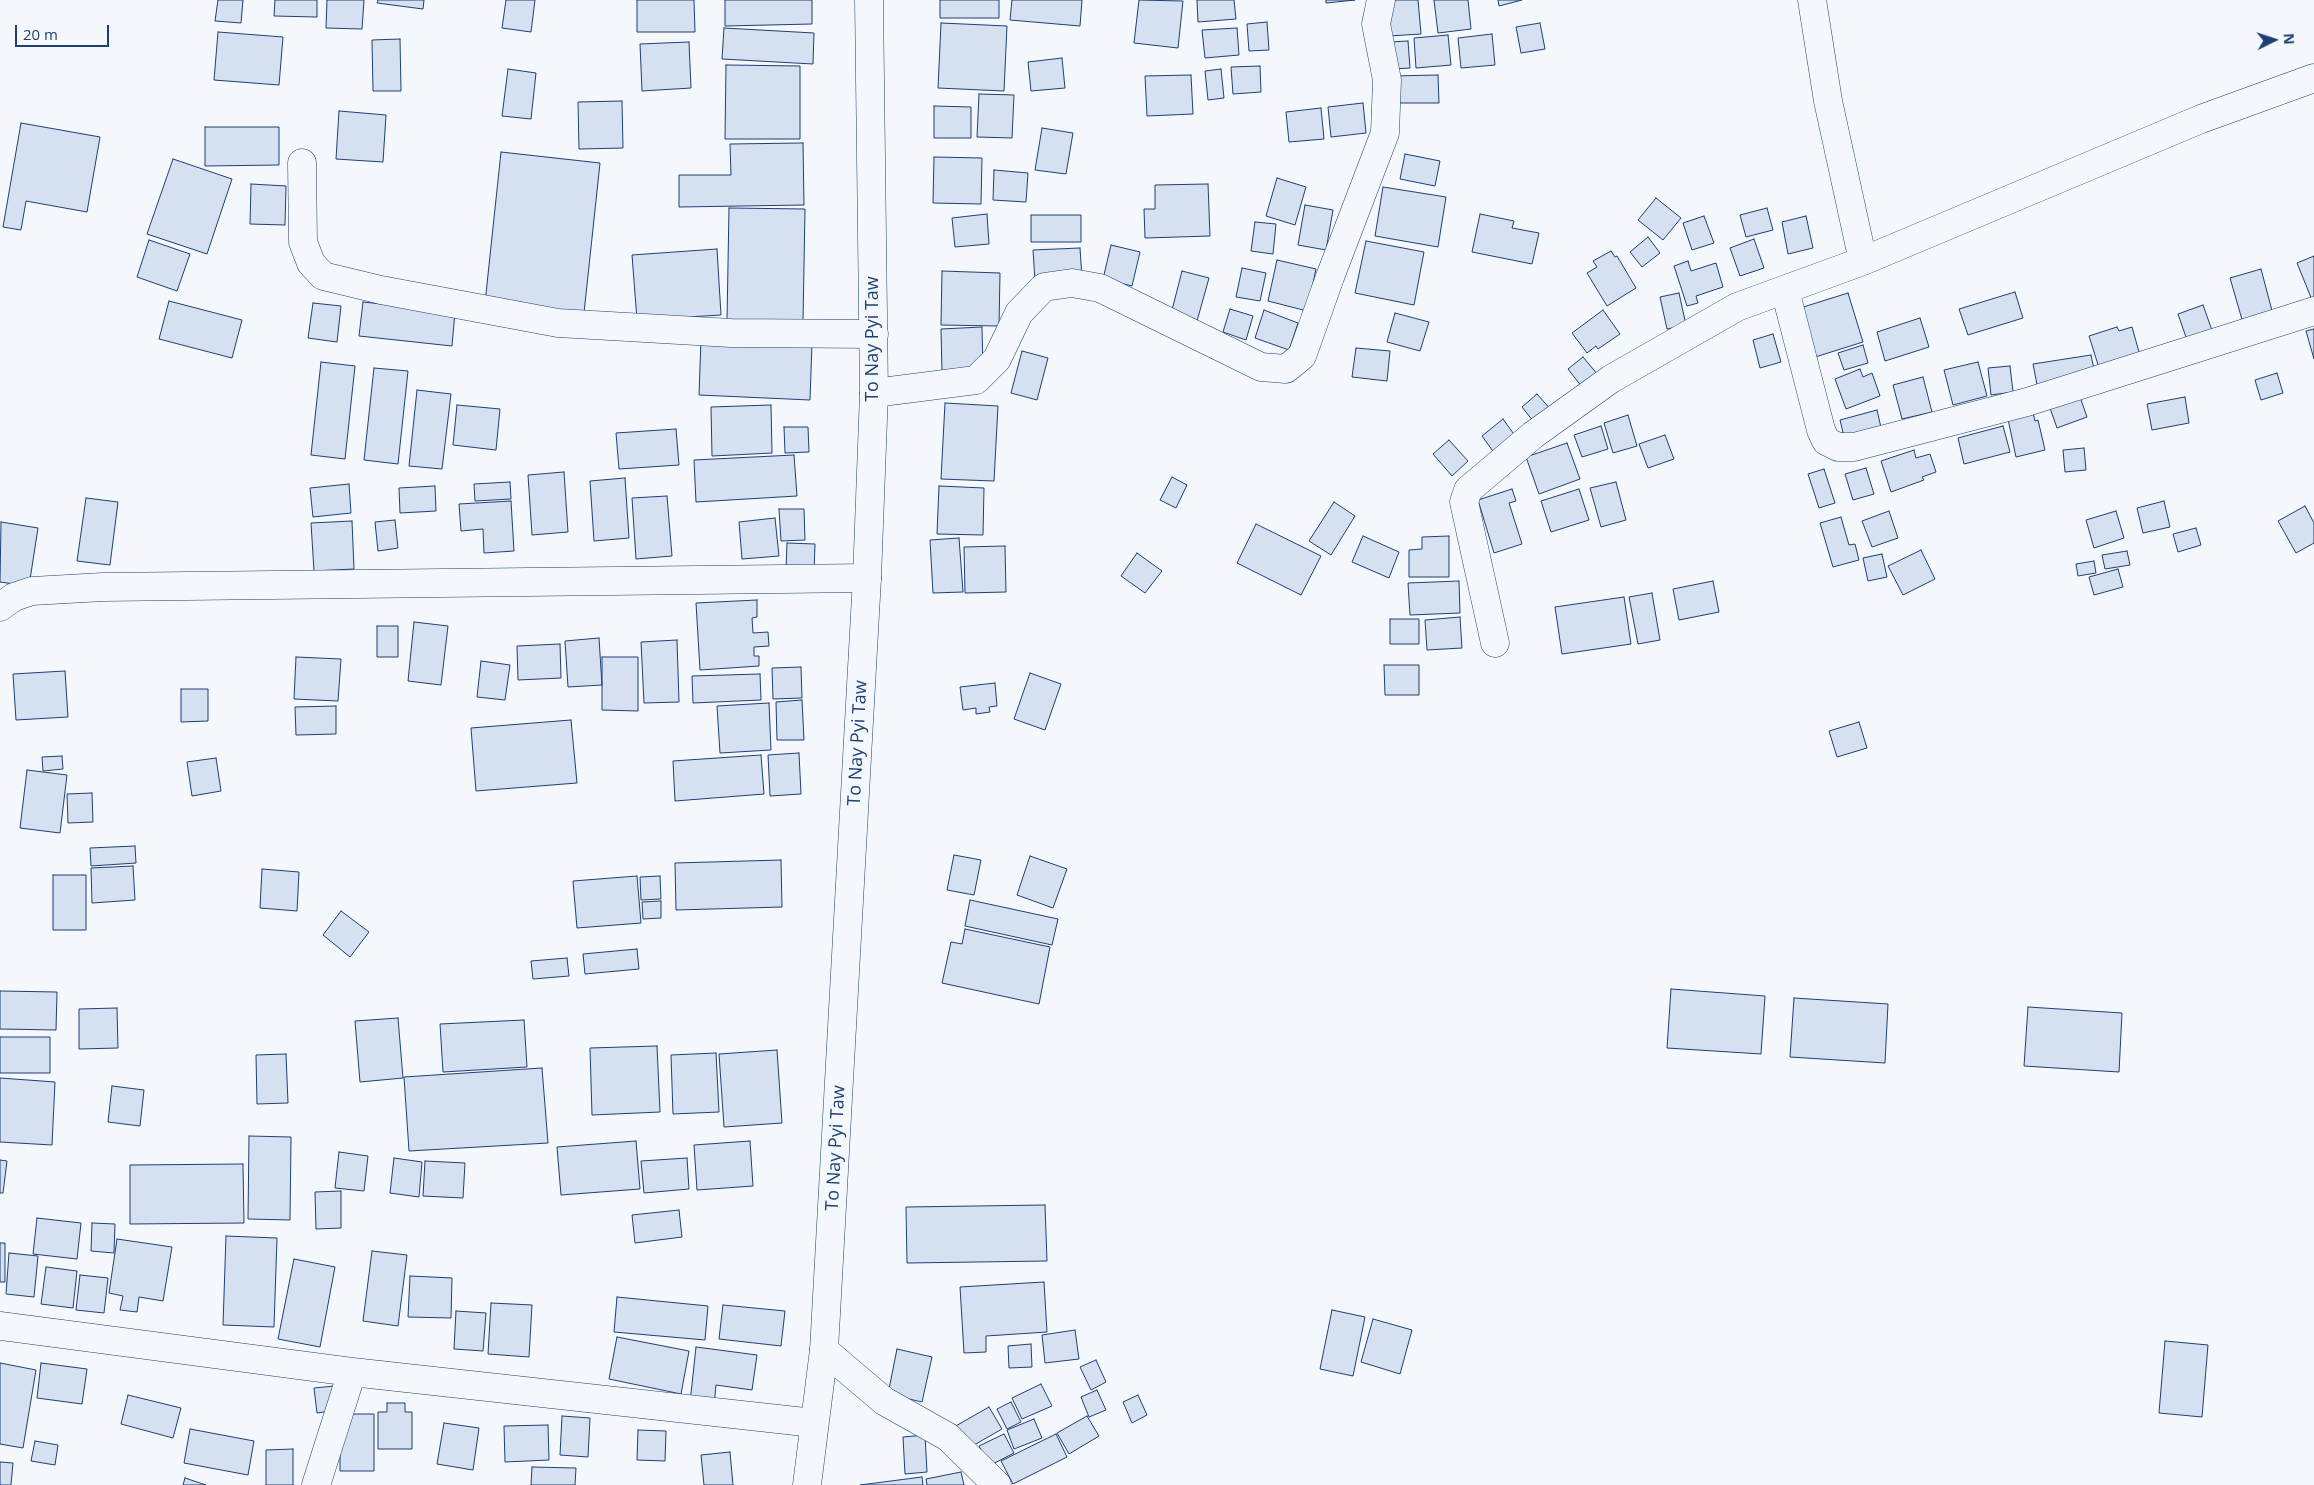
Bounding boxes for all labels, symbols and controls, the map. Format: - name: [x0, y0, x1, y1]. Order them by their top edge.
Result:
- scale bar: [18, 15, 111, 47]
- north arrow: [2249, 15, 2299, 65]
- text: 20 m: [23, 24, 58, 44]
- text: N: [2280, 33, 2299, 45]
- street label: To Nay Pyi Taw: [862, 276, 884, 402]
- street label: To Nay Pyi Taw: [844, 680, 872, 806]
- street label: To Nay Pyi Taw: [822, 1085, 850, 1211]

